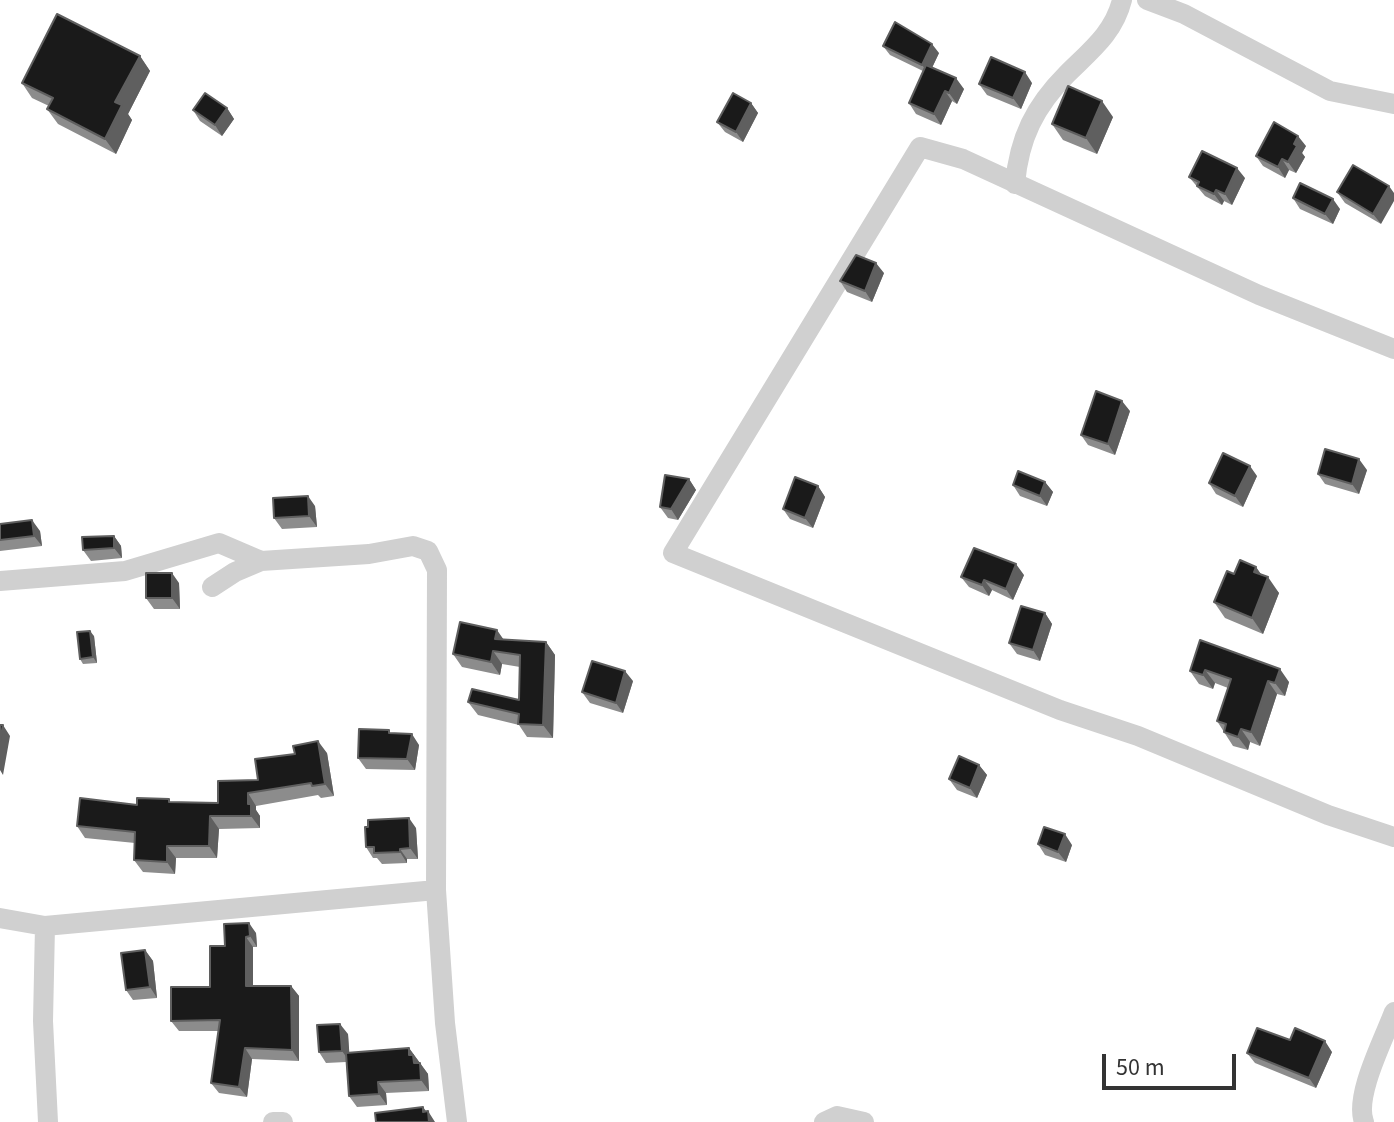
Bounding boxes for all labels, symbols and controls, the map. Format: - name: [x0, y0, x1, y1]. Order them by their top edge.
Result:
- scale bar: [1106, 1038, 1240, 1088]
- text: 50 m: [1116, 1050, 1165, 1085]

